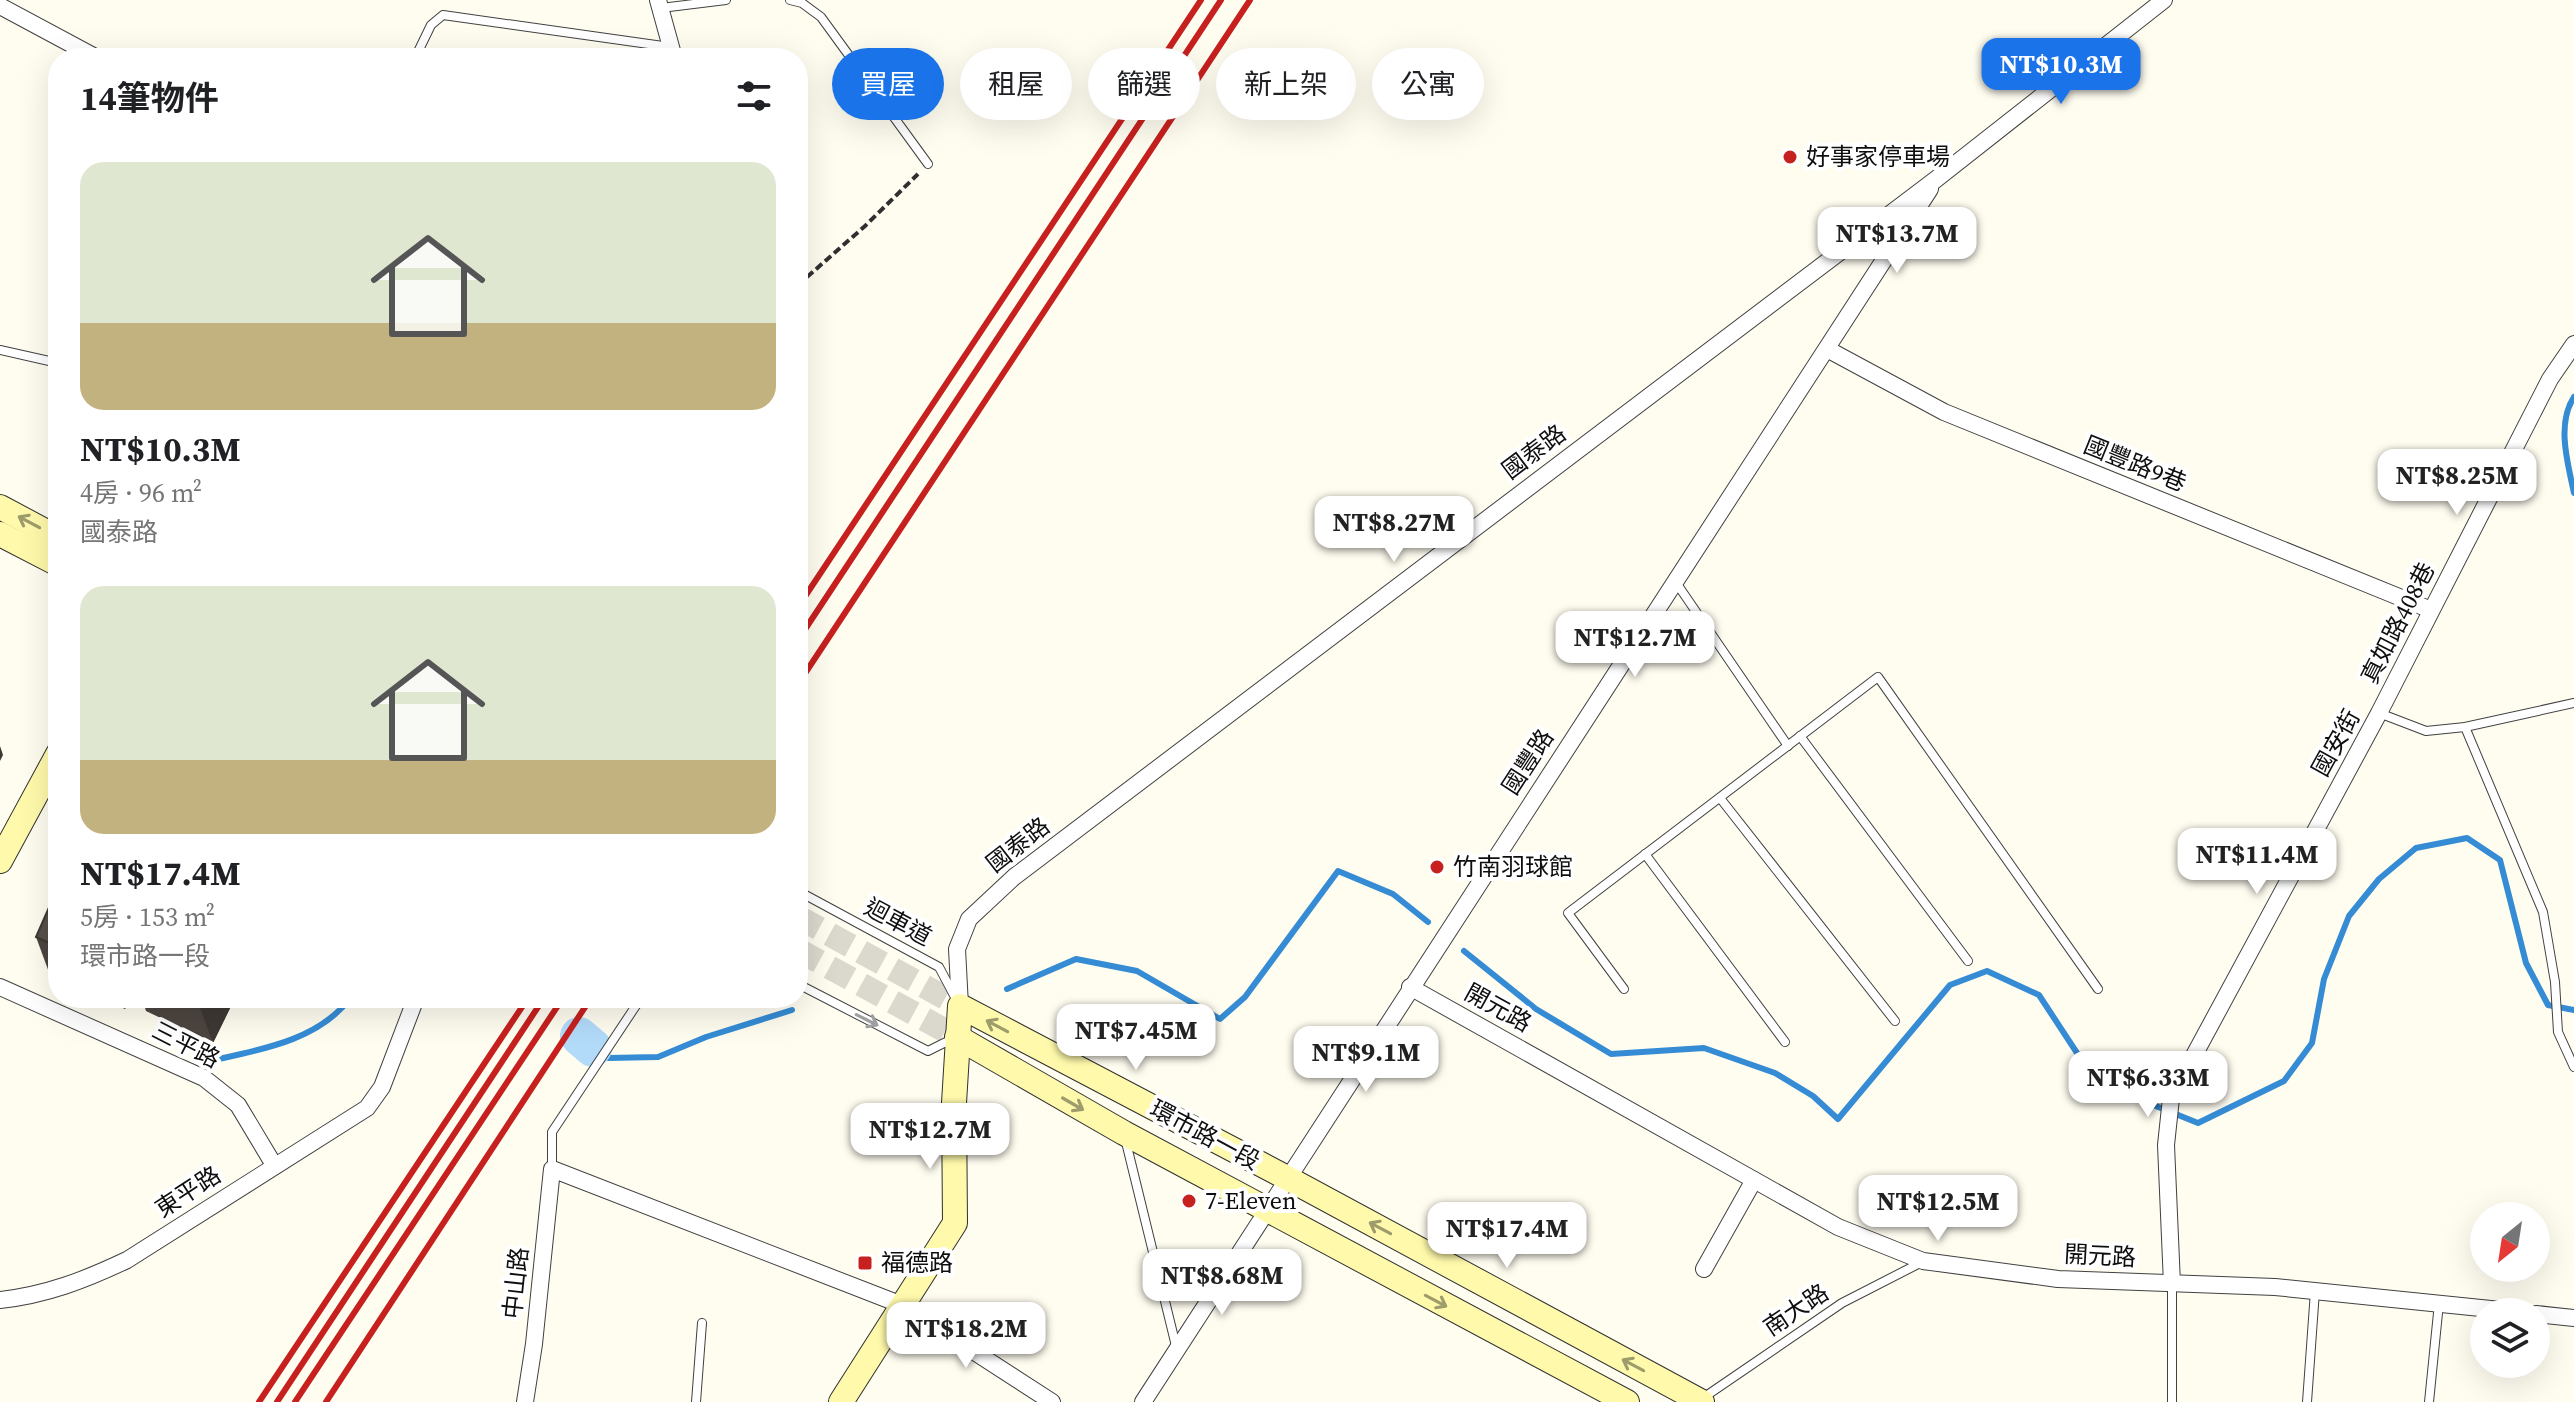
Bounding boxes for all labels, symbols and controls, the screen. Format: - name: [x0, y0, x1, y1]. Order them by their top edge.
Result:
- pin: NT$10.3M: [1978, 38, 2144, 106]
- text: NT$10.3M: [2000, 46, 2122, 82]
- chip: 買屋: [832, 48, 944, 120]
- chip: 租屋: [960, 48, 1072, 120]
- chip: 篩選: [1088, 48, 1200, 120]
- chip: 新上架: [1216, 48, 1356, 120]
- chip: 公寓: [1372, 48, 1484, 120]
- icon: filters: [732, 74, 776, 118]
- text: 14筆物件: [80, 75, 219, 121]
- place label: 好事家停車場: [1806, 140, 1950, 173]
- marker: 好事家停車場: [1781, 148, 1799, 166]
- pin: NT$13.7M: [1814, 207, 1980, 275]
- icon: home: [356, 214, 500, 358]
- text: NT$13.7M: [1836, 215, 1958, 251]
- street label: 國泰路: [1495, 417, 1572, 486]
- text: NT$10.3M: [80, 426, 241, 472]
- street label: 國豐路9巷: [2079, 428, 2191, 499]
- pin: NT$8.25M: [2374, 449, 2540, 517]
- text: NT$8.25M: [2396, 457, 2518, 493]
- text: 4房 · 96 m²: [80, 475, 202, 511]
- pin: NT$8.27M: [1311, 496, 1477, 564]
- text: NT$8.27M: [1333, 504, 1455, 540]
- one-way arrow: [18, 514, 41, 530]
- text: 國泰路: [80, 514, 158, 550]
- street label: 真如路408巷: [2353, 556, 2442, 689]
- pin: NT$12.7M: [1552, 611, 1718, 679]
- text: NT$12.7M: [1574, 619, 1696, 655]
- icon: home: [356, 638, 500, 782]
- street label: 國安街: [2304, 703, 2367, 782]
- street label: 國豐路: [1494, 723, 1561, 801]
- street label: 國泰路: [979, 809, 1056, 880]
- pin: NT$11.4M: [2174, 828, 2340, 896]
- text: NT$11.4M: [2196, 836, 2318, 872]
- text: NT$17.4M: [80, 850, 241, 896]
- place label: 竹南羽球館: [1453, 850, 1573, 883]
- marker: 竹南羽球館: [1428, 858, 1446, 876]
- street label: 迴車道: [859, 890, 938, 953]
- text: 5房 · 153 m²: [80, 899, 215, 935]
- text: 環市路一段: [80, 938, 210, 974]
- street label: 開元路: [1459, 976, 1538, 1039]
- pin: NT$7.45M: [1053, 1004, 1219, 1072]
- text: NT$7.45M: [1075, 1012, 1197, 1048]
- one-way arrow: [855, 1013, 879, 1028]
- street label: 三平路: [147, 1014, 226, 1076]
- one-way arrow: [986, 1017, 1009, 1033]
- pin: NT$9.1M: [1292, 1026, 1440, 1094]
- text: NT$9.1M: [1312, 1034, 1420, 1070]
- pin: NT$6.33M: [2065, 1051, 2231, 1119]
- text: NT$6.33M: [2087, 1059, 2209, 1095]
- street label: 環市路一段: [1145, 1092, 1266, 1177]
- one-way arrow: [1061, 1096, 1084, 1112]
- pin: NT$12.7M: [847, 1103, 1013, 1171]
- text: NT$12.7M: [869, 1111, 991, 1147]
- street label: 東平路: [149, 1158, 227, 1225]
- pin: NT$12.5M: [1855, 1175, 2021, 1243]
- text: NT$12.5M: [1877, 1183, 1999, 1219]
- place label: 7-Eleven: [1205, 1184, 1297, 1217]
- marker: 7-Eleven: [1180, 1192, 1198, 1210]
- pin: NT$17.4M: [1424, 1202, 1590, 1270]
- north arrow: [2470, 1202, 2550, 1282]
- map controls: [2470, 1202, 2550, 1378]
- text: NT$17.4M: [1446, 1210, 1568, 1246]
- one-way arrow: [1368, 1220, 1392, 1236]
- street label: 開元路: [2063, 1237, 2137, 1274]
- street label: 中山路: [495, 1245, 536, 1320]
- place label: 福德路: [881, 1246, 953, 1279]
- pin: NT$8.68M: [1139, 1249, 1305, 1317]
- marker: 福德路: [856, 1254, 874, 1272]
- text: NT$8.68M: [1161, 1257, 1283, 1293]
- street label: 南大路: [1757, 1276, 1835, 1343]
- one-way arrow: [1424, 1293, 1448, 1309]
- button: layers: [2470, 1298, 2550, 1378]
- pin: NT$18.2M: [883, 1302, 1049, 1370]
- text: NT$18.2M: [905, 1310, 1027, 1346]
- one-way arrow: [1622, 1357, 1645, 1373]

